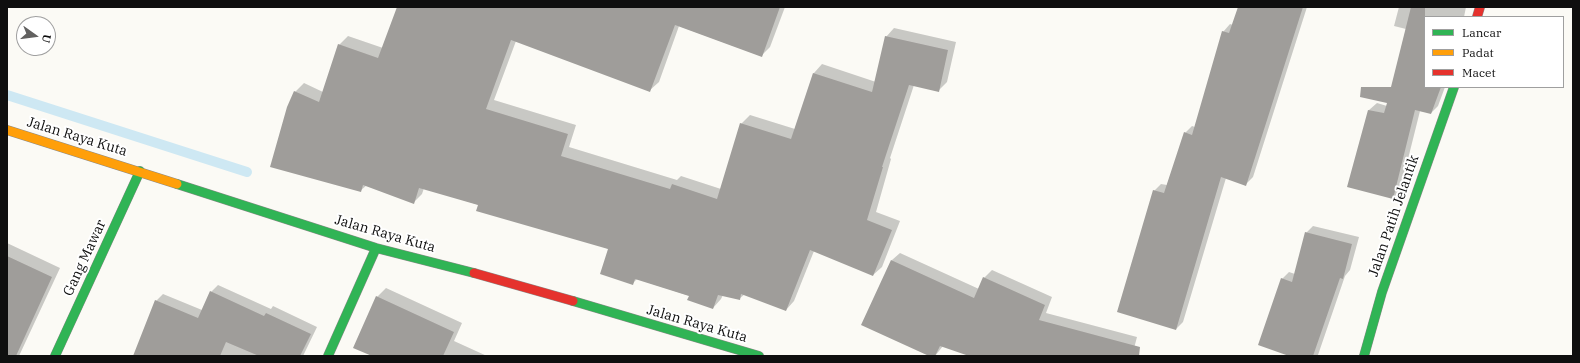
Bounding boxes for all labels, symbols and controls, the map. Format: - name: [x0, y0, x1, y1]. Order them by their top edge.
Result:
- north arrow: [16, 16, 56, 56]
- legend: [1424, 16, 1564, 88]
- text: Lancar: [1462, 25, 1501, 40]
- text: U: [39, 33, 54, 44]
- text: Padat: [1462, 45, 1494, 60]
- text: Macet: [1462, 65, 1496, 80]
- street label: Jalan Raya Kuta: [25, 114, 129, 160]
- street label: Jalan Patih Jelantik: [1365, 153, 1423, 279]
- street label: Jalan Raya Kuta: [333, 212, 437, 256]
- street label: Gang Mawar: [60, 217, 110, 299]
- street label: Jalan Raya Kuta: [645, 302, 749, 346]

